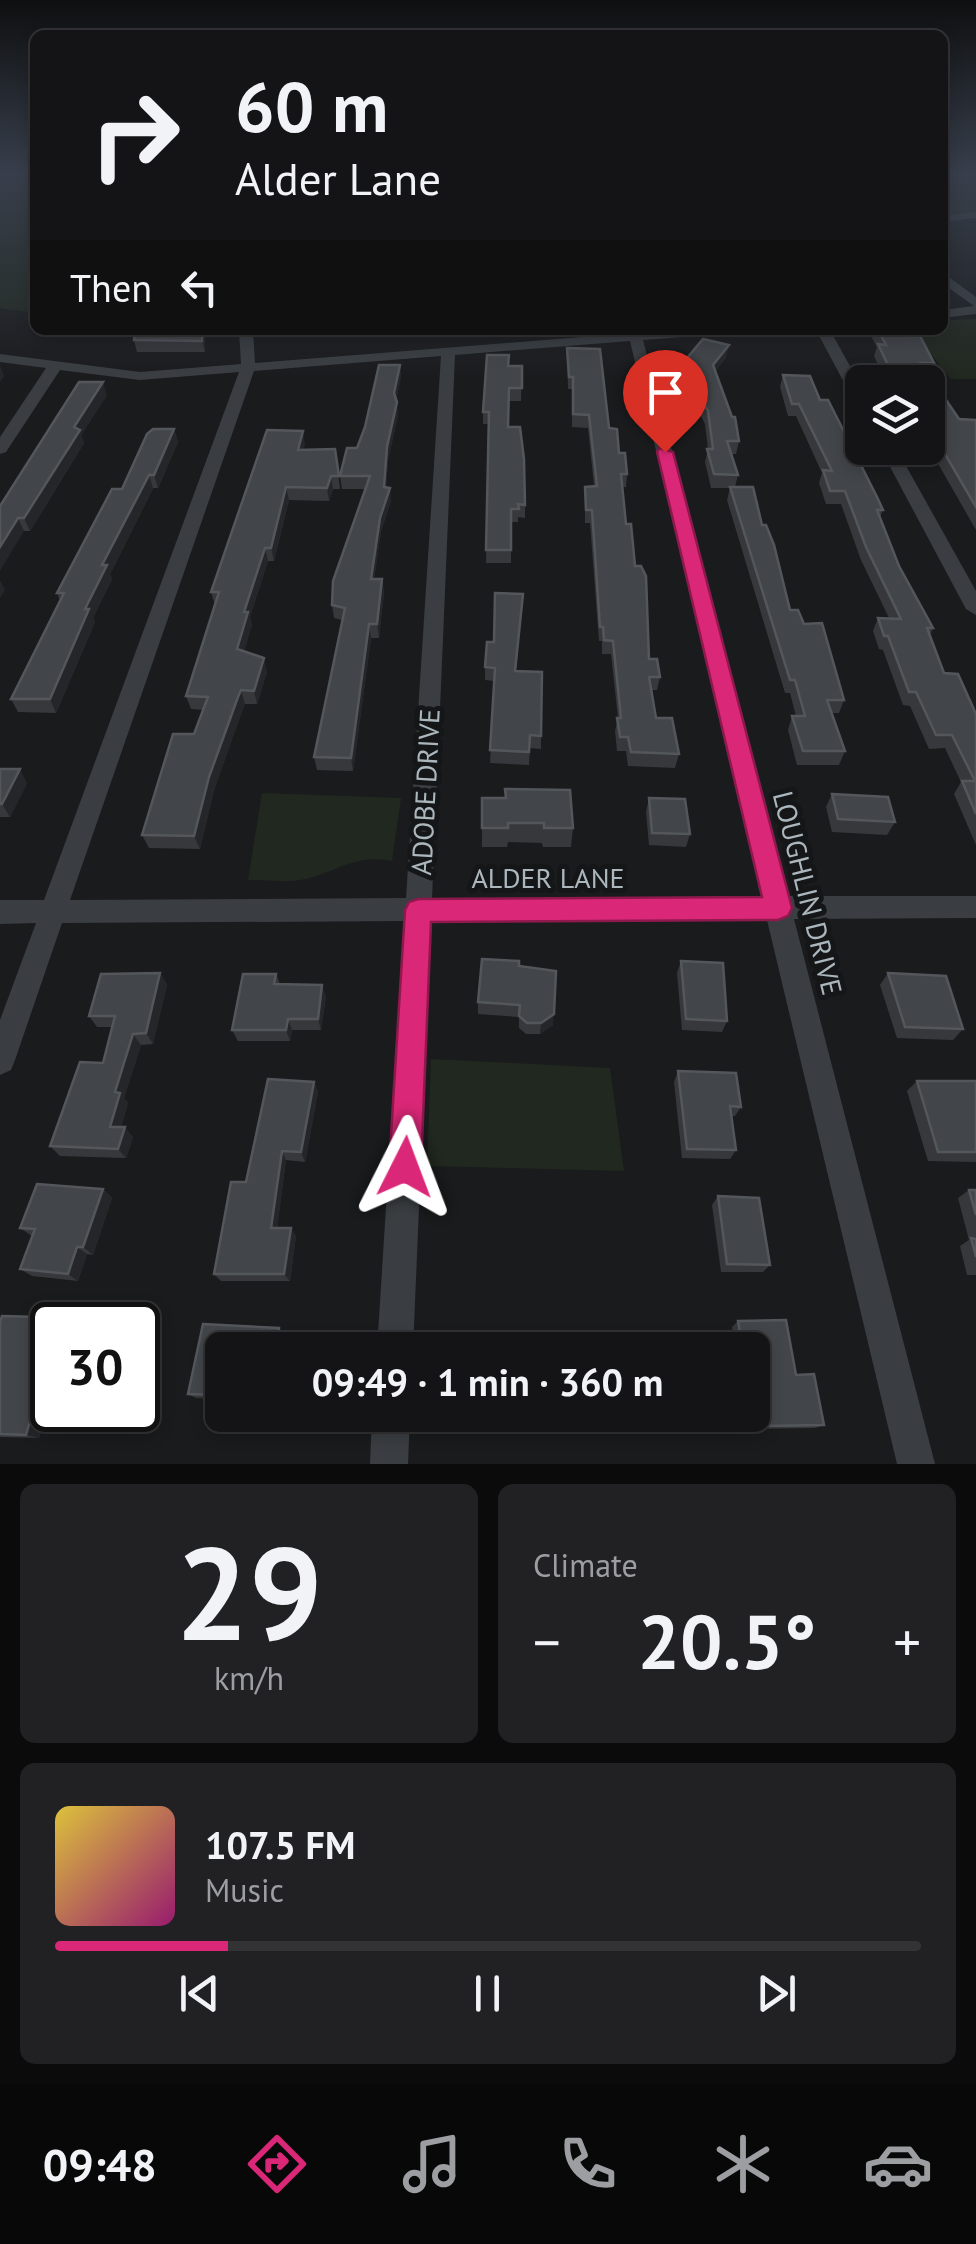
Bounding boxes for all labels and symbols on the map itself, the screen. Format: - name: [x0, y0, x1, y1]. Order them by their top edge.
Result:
- pin: [623, 350, 708, 453]
- street label: ADOBE DRIVE: [402, 708, 448, 876]
- street label: LOUGHLIN DRIVE: [765, 787, 851, 999]
- street label: ALDER LANE: [471, 859, 625, 896]
- position arrow: [353, 1115, 457, 1219]
- speed limit sign: 30: [30, 1302, 160, 1432]

